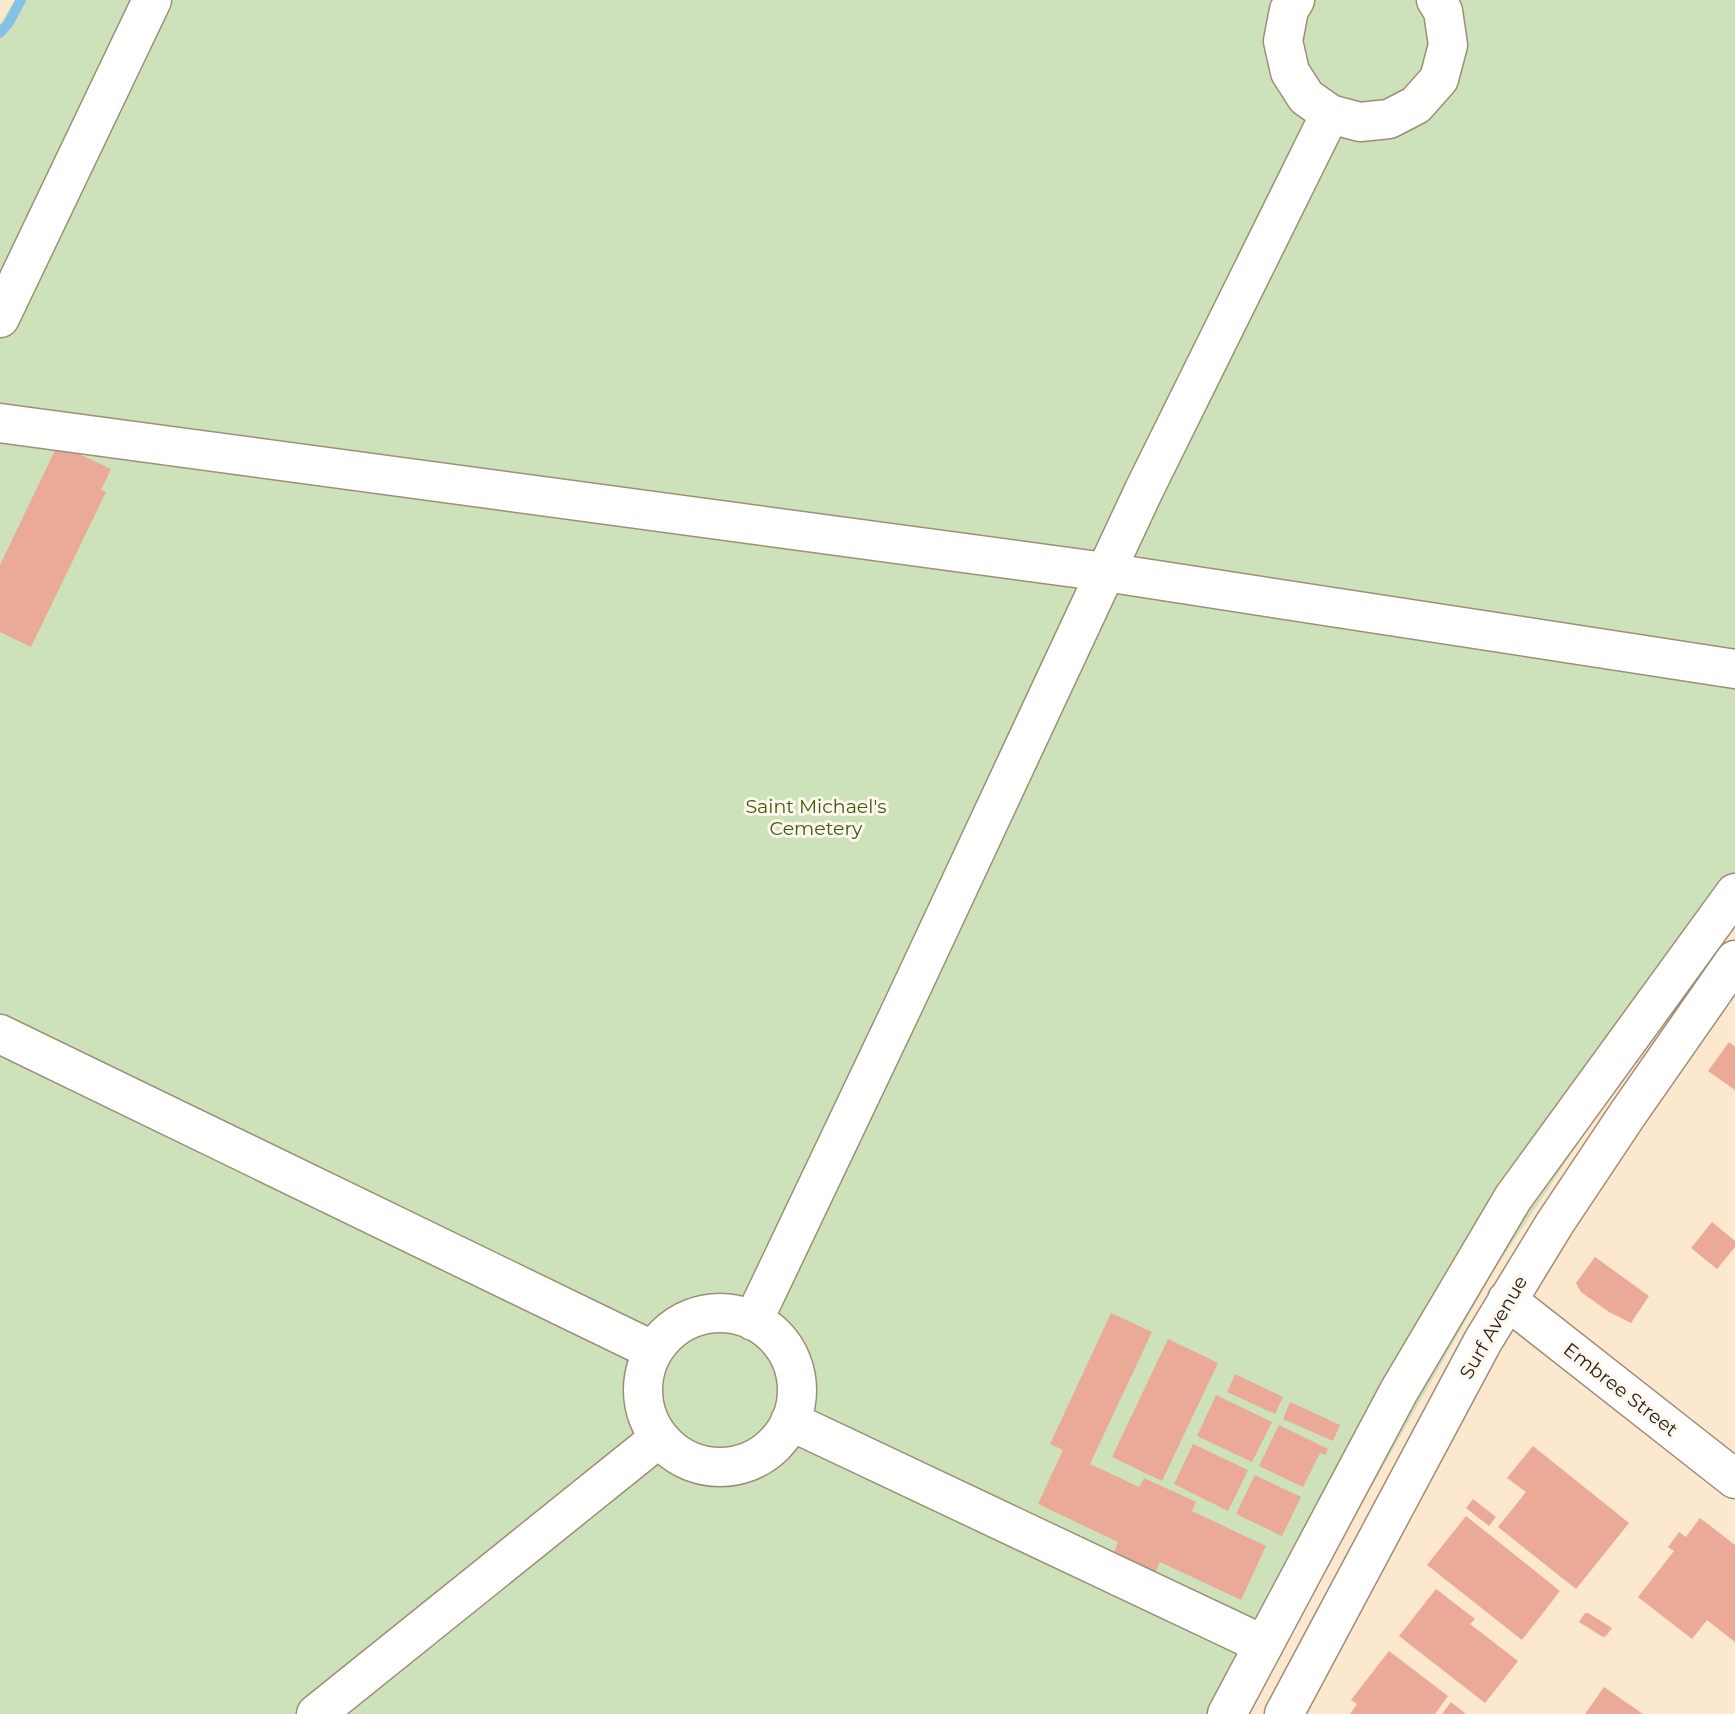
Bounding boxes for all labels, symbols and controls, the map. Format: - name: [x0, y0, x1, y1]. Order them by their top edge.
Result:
- park label: Saint Michael's Cemetery: [745, 795, 887, 840]
- street label: Surf Avenue: [1455, 1272, 1532, 1383]
- street label: Embree Street: [1559, 1338, 1683, 1441]

